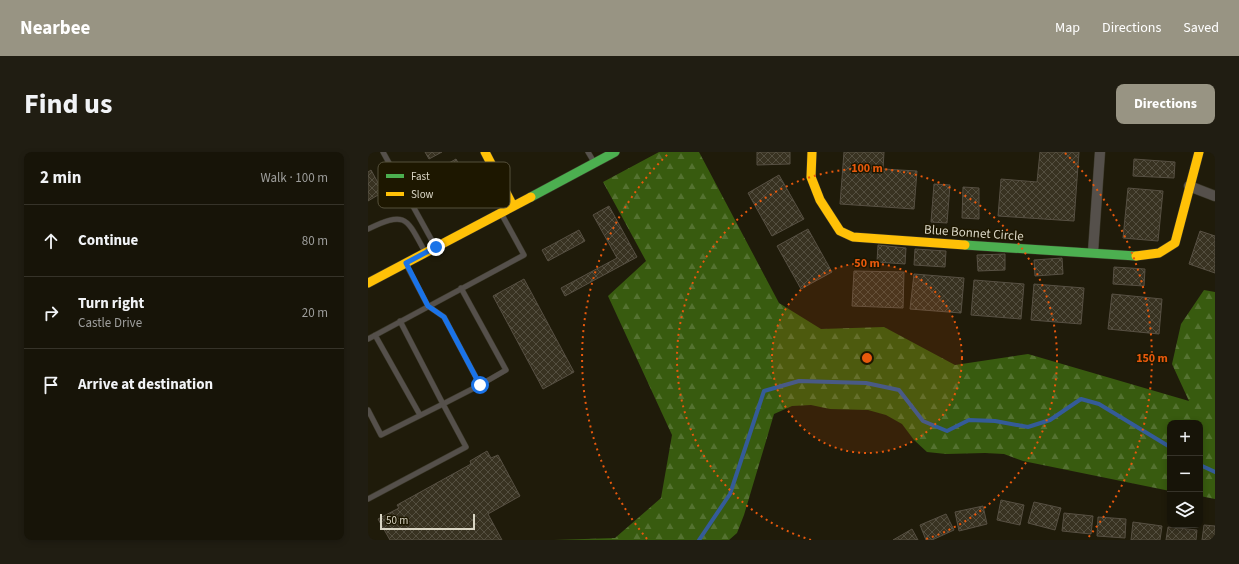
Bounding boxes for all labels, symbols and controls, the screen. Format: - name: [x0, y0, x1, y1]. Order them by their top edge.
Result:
- text: Nearbee: [20, 15, 90, 42]
- text: Map: [1055, 18, 1080, 38]
- text: Directions: [1102, 18, 1161, 38]
- text: Saved: [1183, 18, 1219, 38]
- text: Find us: [24, 84, 112, 124]
- button: Directions: [1116, 84, 1215, 124]
- text: 100 m: [851, 160, 883, 177]
- legend: [378, 162, 510, 208]
- text: 2 min: [40, 166, 81, 190]
- text: Walk · 100 m: [260, 169, 328, 187]
- text: Fast: [411, 169, 430, 184]
- text: Slow: [411, 187, 434, 202]
- street label: Blue Bonnet Circle: [923, 221, 1024, 245]
- icon: ahead: [40, 230, 62, 252]
- text: Continue: [78, 230, 138, 251]
- text: 80 m: [302, 232, 328, 250]
- route end: [427, 238, 445, 256]
- text: 50 m: [854, 255, 880, 272]
- text: Turn right: [78, 293, 144, 314]
- icon: right: [40, 302, 62, 324]
- text: 20 m: [302, 304, 328, 322]
- text: Castle Drive: [78, 314, 142, 332]
- text: 150 m: [1136, 350, 1168, 367]
- centre of rings: [860, 351, 874, 365]
- icon: arrive: [40, 374, 62, 396]
- text: Arrive at destination: [78, 374, 213, 395]
- route start: [471, 376, 489, 394]
- map controls: [1167, 420, 1203, 528]
- button: +: [1167, 420, 1203, 456]
- button: −: [1167, 456, 1203, 492]
- button: layers: [1167, 492, 1203, 528]
- scale bar: [380, 512, 475, 531]
- text: 50 m: [386, 513, 408, 528]

